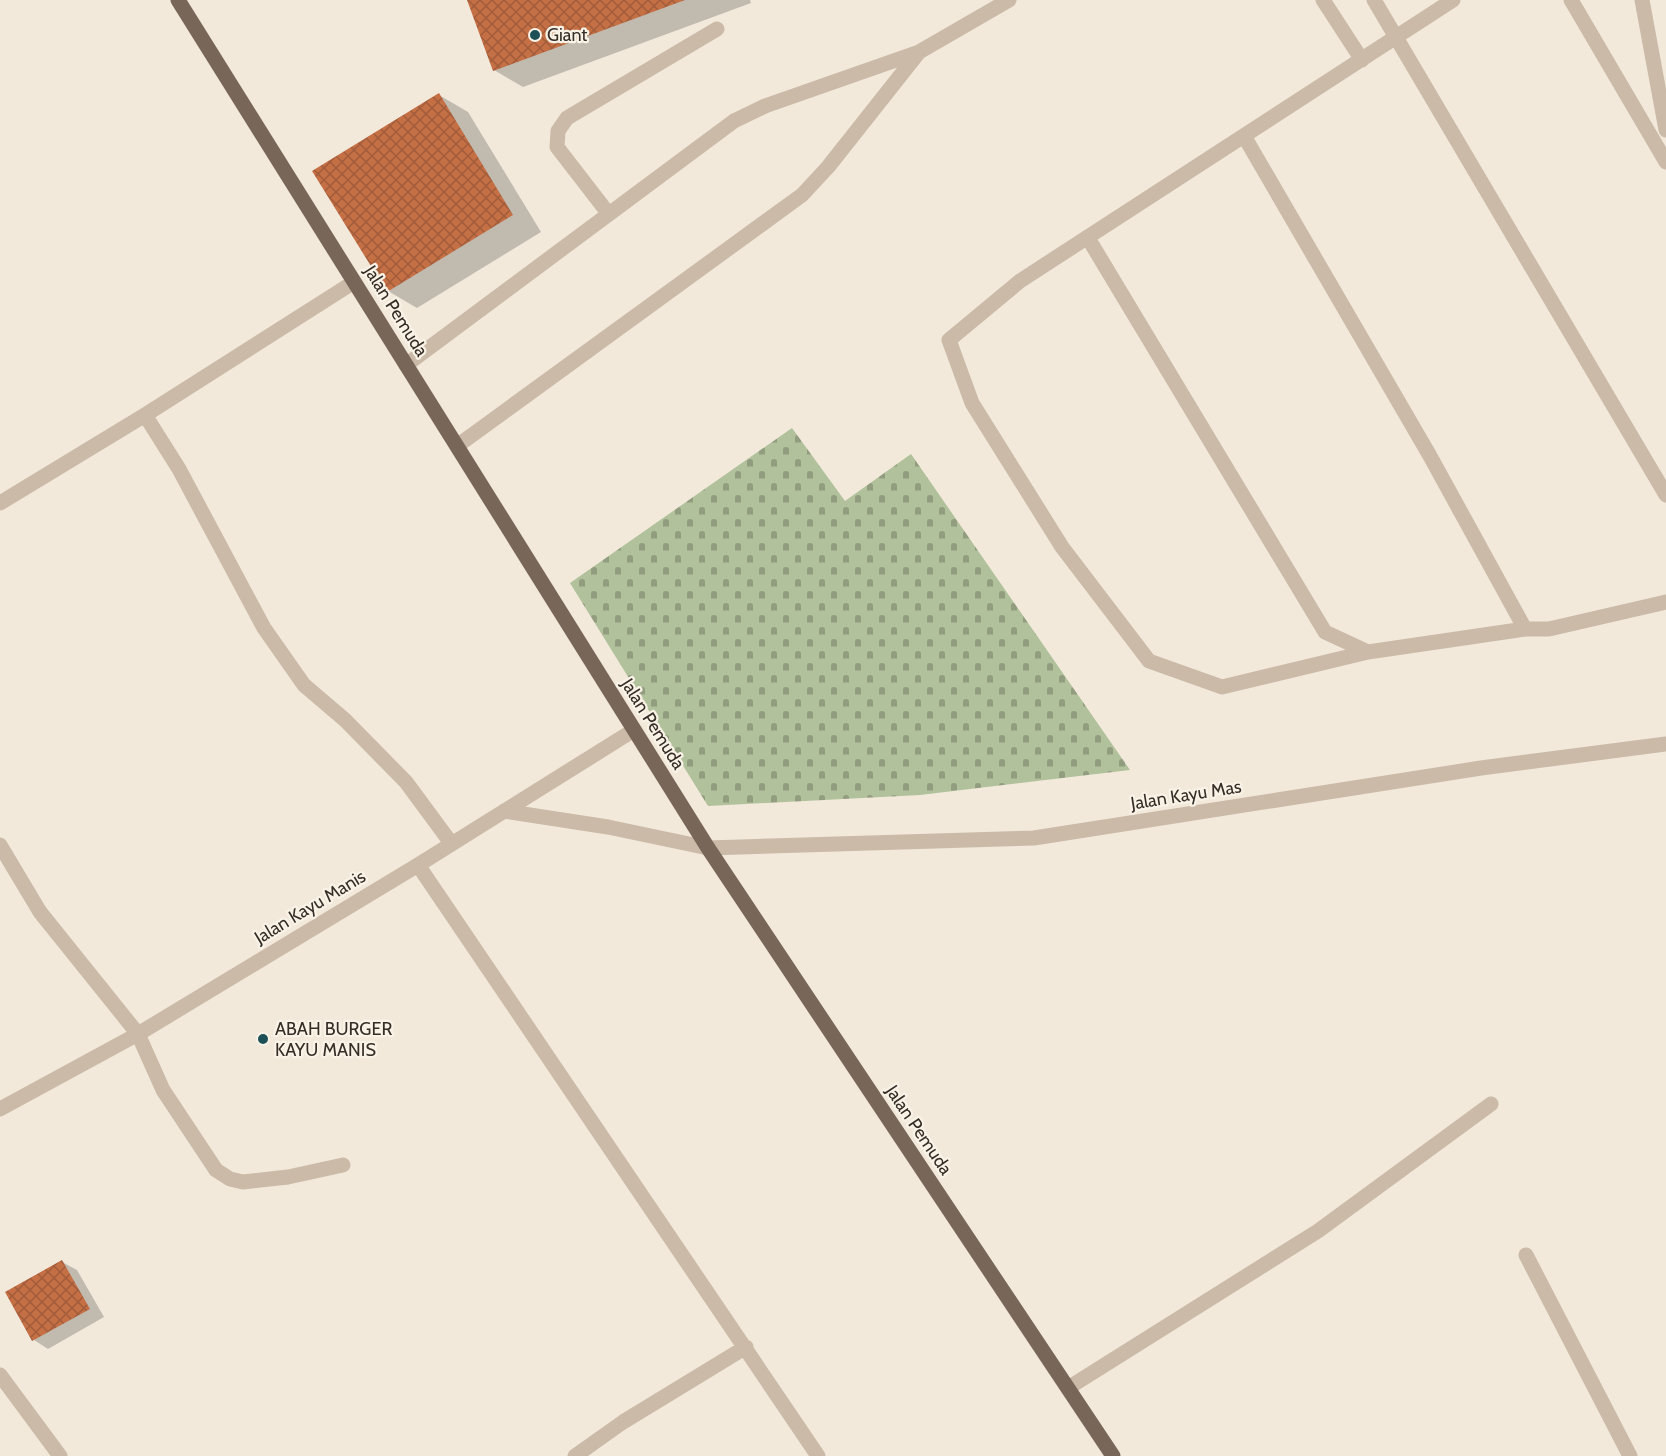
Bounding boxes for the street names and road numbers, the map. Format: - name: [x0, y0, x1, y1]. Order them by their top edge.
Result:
- street label: Jalan Pemuda: [359, 261, 433, 361]
- street label: Jalan Pemuda: [616, 674, 690, 774]
- street label: Jalan Kayu Mas: [1128, 775, 1243, 815]
- street label: Jalan Kayu Manis: [250, 865, 369, 949]
- street label: Jalan Pemuda: [880, 1080, 957, 1179]

